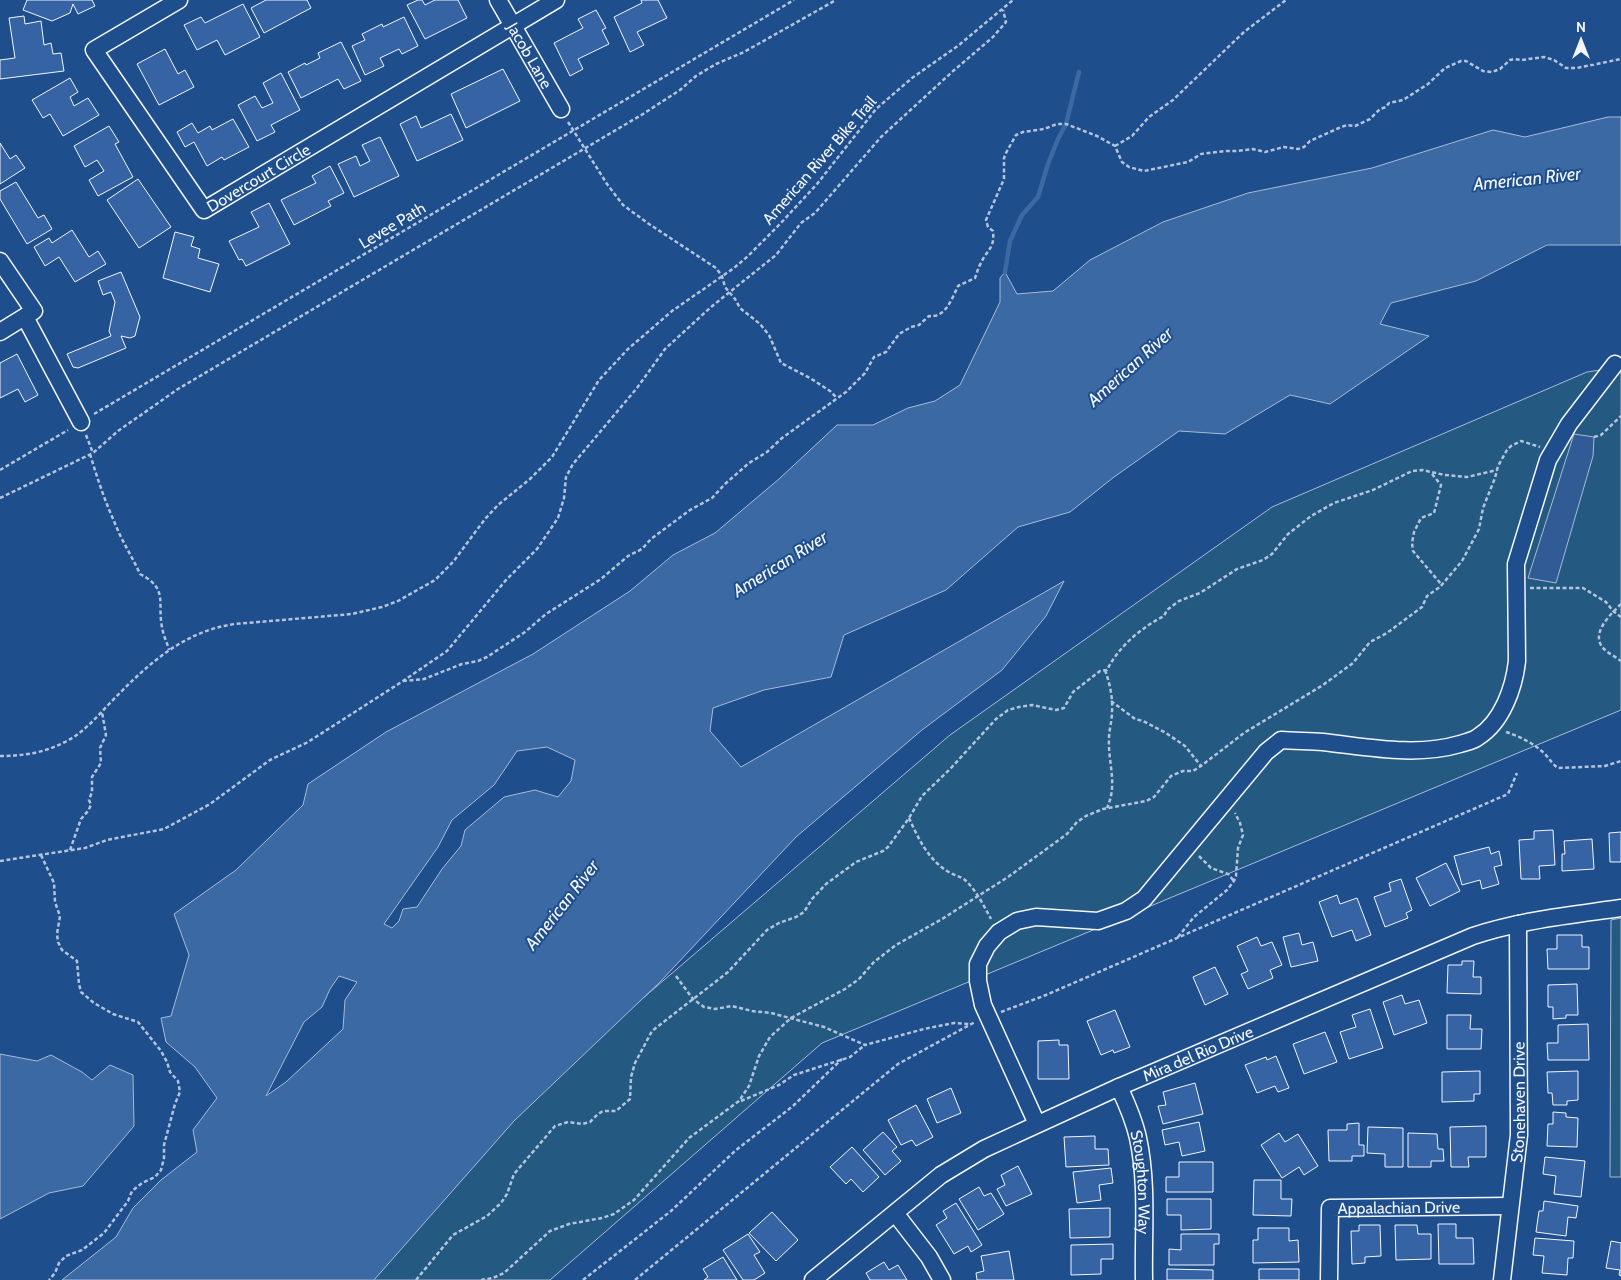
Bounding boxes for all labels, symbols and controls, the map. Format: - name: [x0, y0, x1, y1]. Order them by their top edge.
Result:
- north arrow: [1556, 15, 1606, 65]
- street label: Jacob Lane: [503, 18, 556, 92]
- text: N: [1576, 18, 1586, 36]
- street label: American River Bike Trail: [758, 92, 880, 228]
- street label: Dovercourt Circle: [203, 140, 314, 216]
- water label: American River: [1471, 162, 1583, 196]
- street label: Levee Path: [356, 198, 429, 253]
- water label: American River: [1082, 322, 1179, 412]
- water label: American River: [728, 525, 833, 602]
- water label: American River: [519, 855, 605, 955]
- street label: Mira del Rio Drive: [1140, 1022, 1256, 1086]
- street label: Stonehaven Drive: [1507, 1041, 1529, 1163]
- street label: Stoughton Way: [1126, 1128, 1153, 1235]
- street label: Appalachian Drive: [1338, 1198, 1460, 1218]

